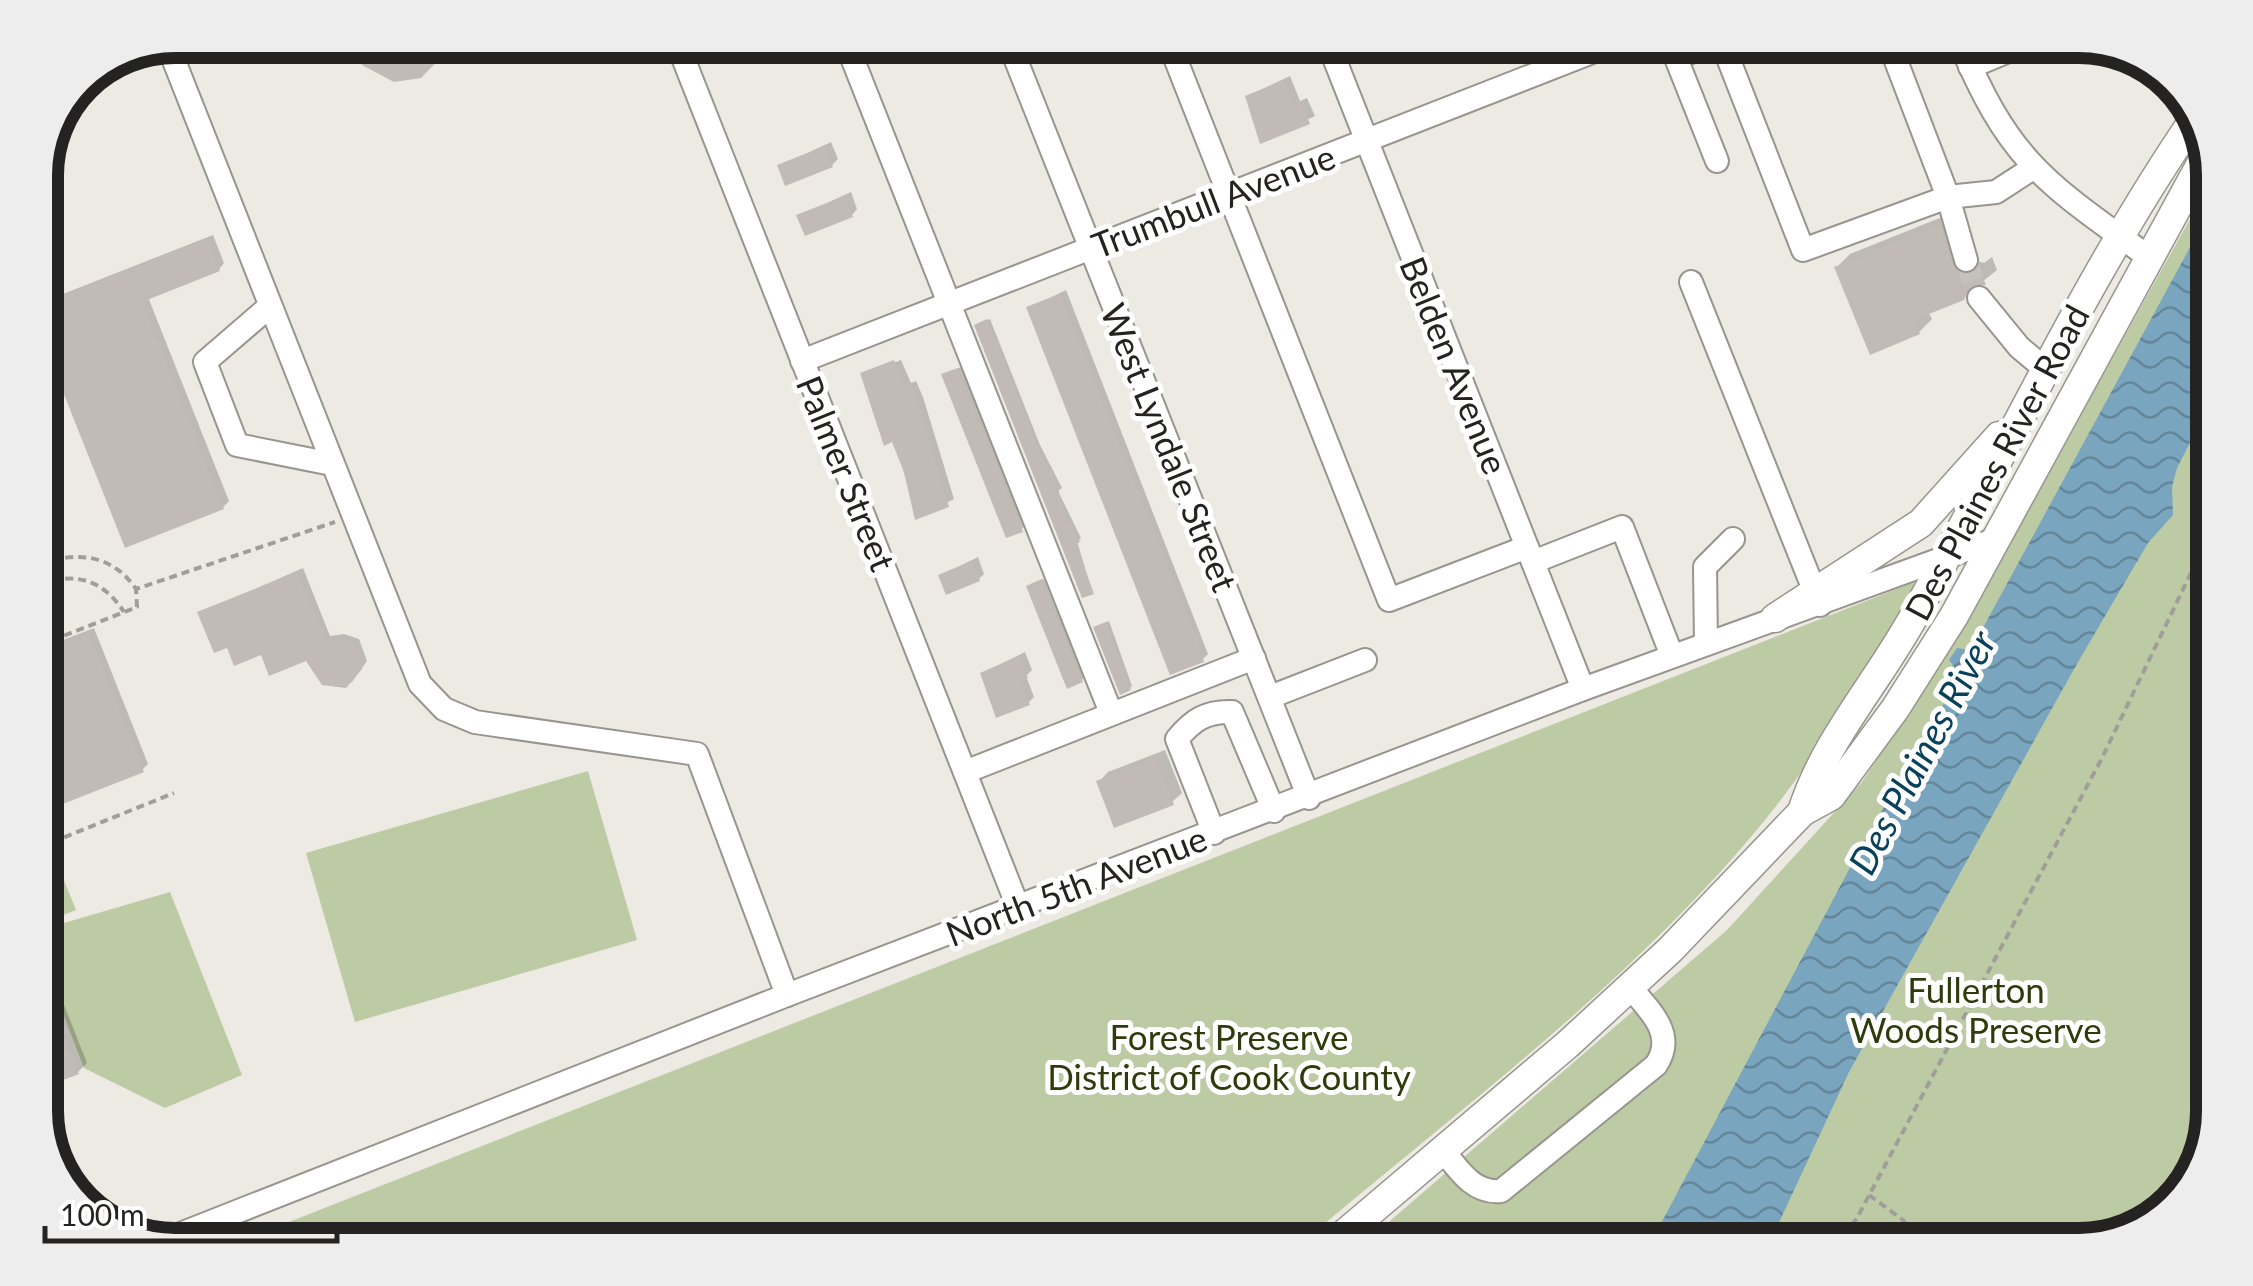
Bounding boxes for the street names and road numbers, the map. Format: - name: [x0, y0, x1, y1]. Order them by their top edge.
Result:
- street label: Trumbull Avenue: [1085, 134, 1341, 266]
- street label: Belden Avenue: [1392, 250, 1518, 480]
- street label: West Lyndale Street: [1093, 297, 1247, 597]
- street label: Des Plaines River Road: [1895, 297, 2097, 627]
- street label: Palmer Street: [789, 369, 905, 577]
- street label: North 5th Avenue: [940, 816, 1212, 954]

